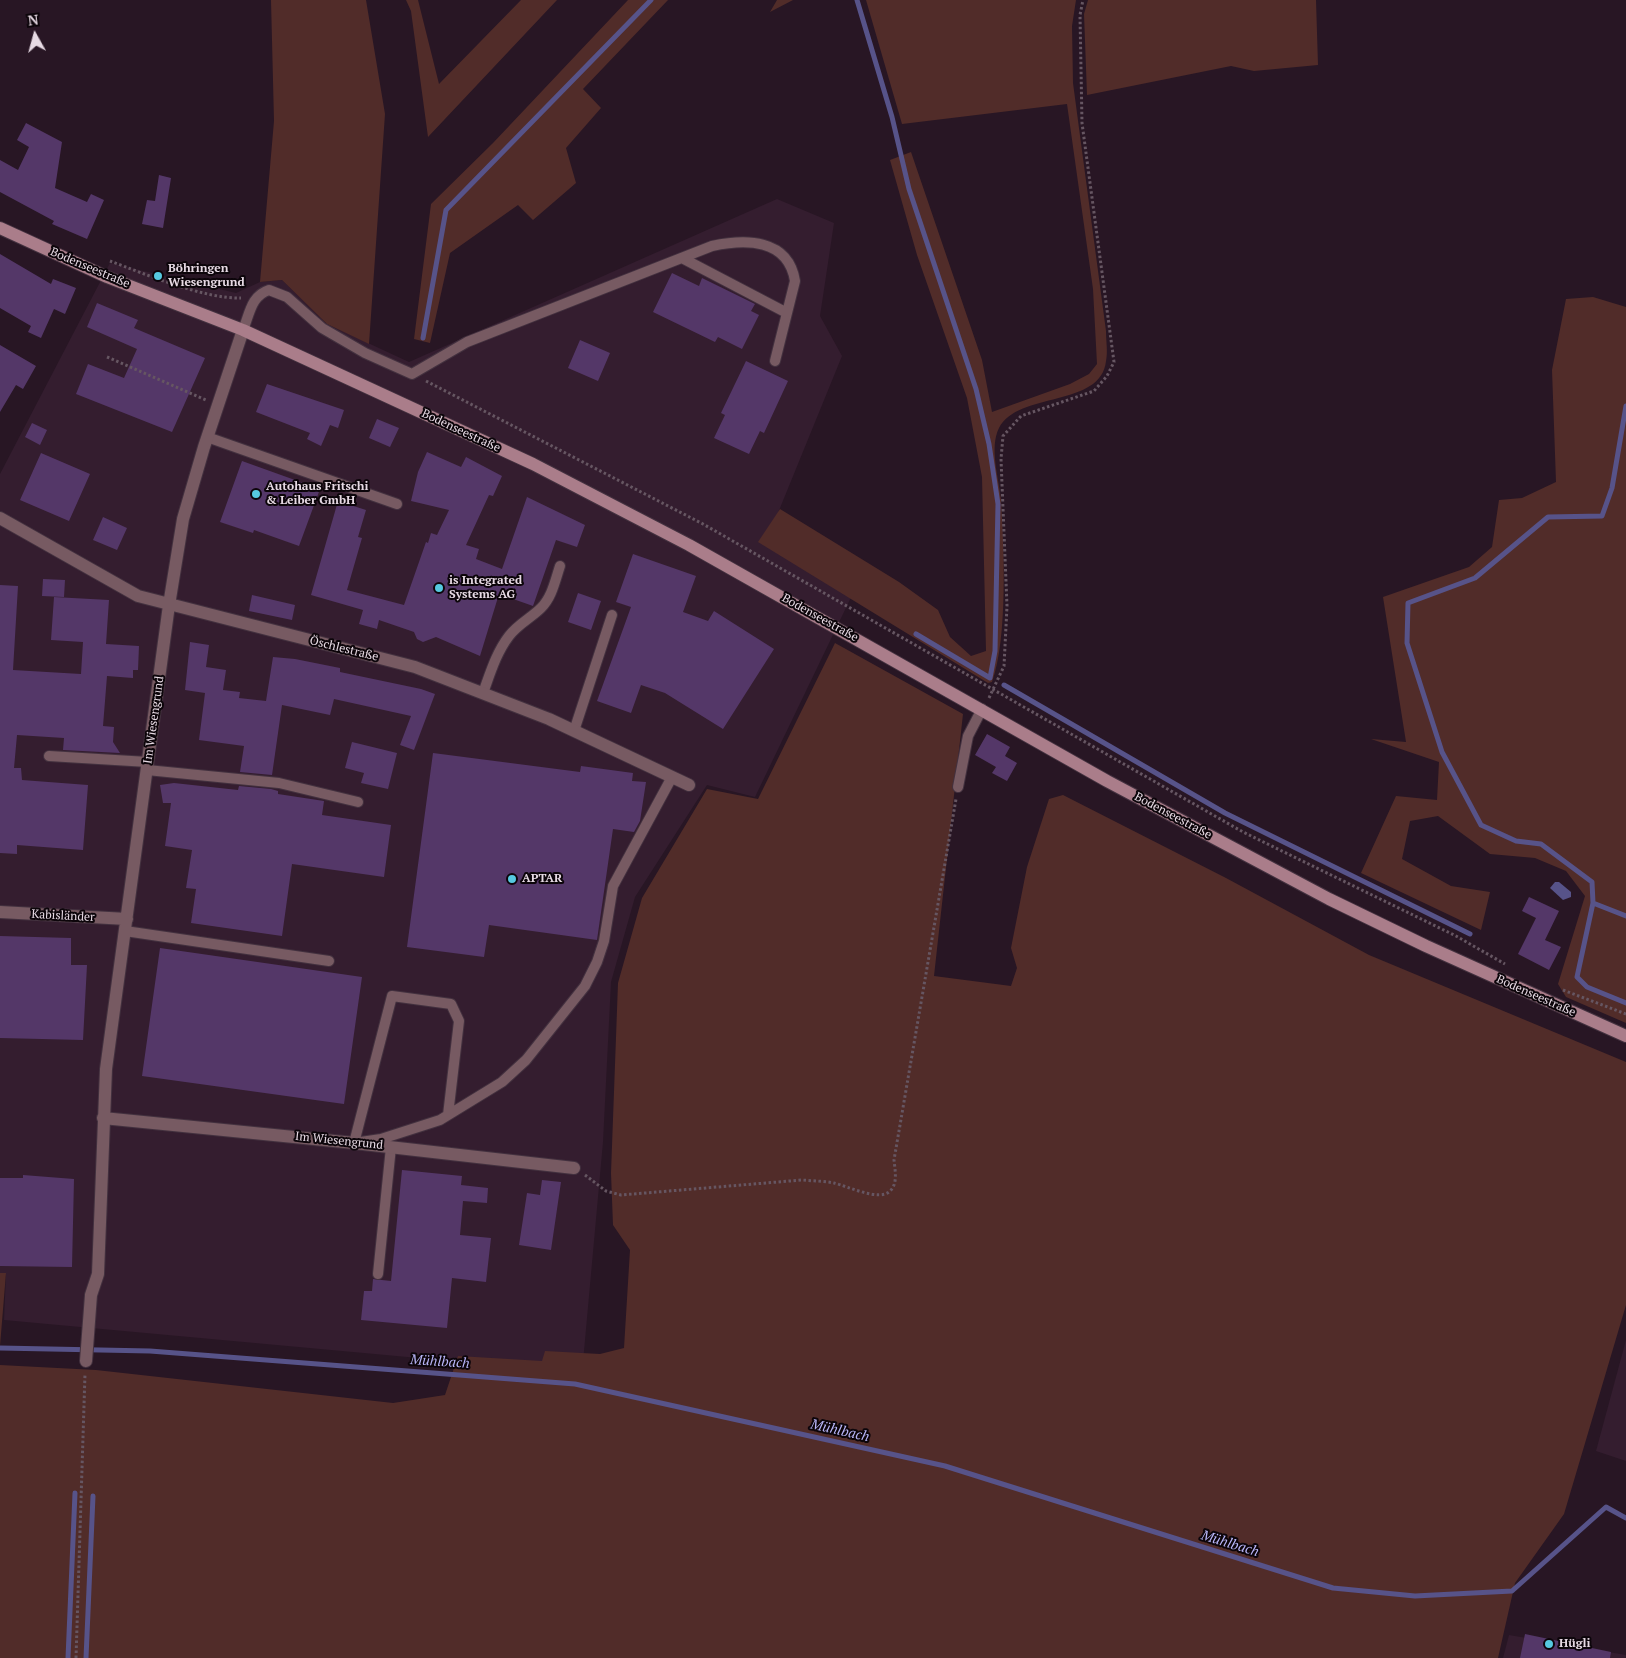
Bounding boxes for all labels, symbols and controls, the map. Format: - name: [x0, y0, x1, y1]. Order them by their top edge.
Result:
- north arrow: [10, 10, 60, 60]
- text: N: [27, 10, 40, 30]
- street label: Bodenseestraße: [48, 245, 132, 291]
- place label: Böhringen Wiesengrund: [168, 262, 245, 290]
- marker: Böhringen Wiesengrund: [152, 270, 164, 282]
- street label: Bodenseestraße: [419, 406, 503, 456]
- place label: Autohaus Fritschi & Leiber GmbH: [266, 480, 368, 508]
- marker: Autohaus Fritschi & Leiber GmbH: [250, 488, 262, 500]
- place label: is Integrated Systems AG: [449, 574, 522, 602]
- marker: is Integrated Systems AG: [433, 582, 445, 594]
- street label: Bodenseestraße: [779, 591, 861, 645]
- street label: Öschlestraße: [308, 634, 380, 664]
- street label: Im Wiesengrund: [141, 675, 167, 765]
- street label: Bodenseestraße: [1132, 790, 1214, 842]
- place label: APTAR: [522, 872, 562, 886]
- marker: APTAR: [506, 873, 518, 885]
- street label: Kabisländer: [31, 907, 95, 925]
- street label: Bodenseestraße: [1494, 972, 1578, 1020]
- street label: Im Wiesengrund: [294, 1129, 384, 1153]
- water label: Mühlbach: [410, 1352, 470, 1372]
- water label: Mühlbach: [809, 1416, 871, 1446]
- water label: Mühlbach: [1199, 1527, 1261, 1561]
- place label: Hügli: [1559, 1637, 1590, 1651]
- marker: Hügli: [1543, 1638, 1555, 1650]

